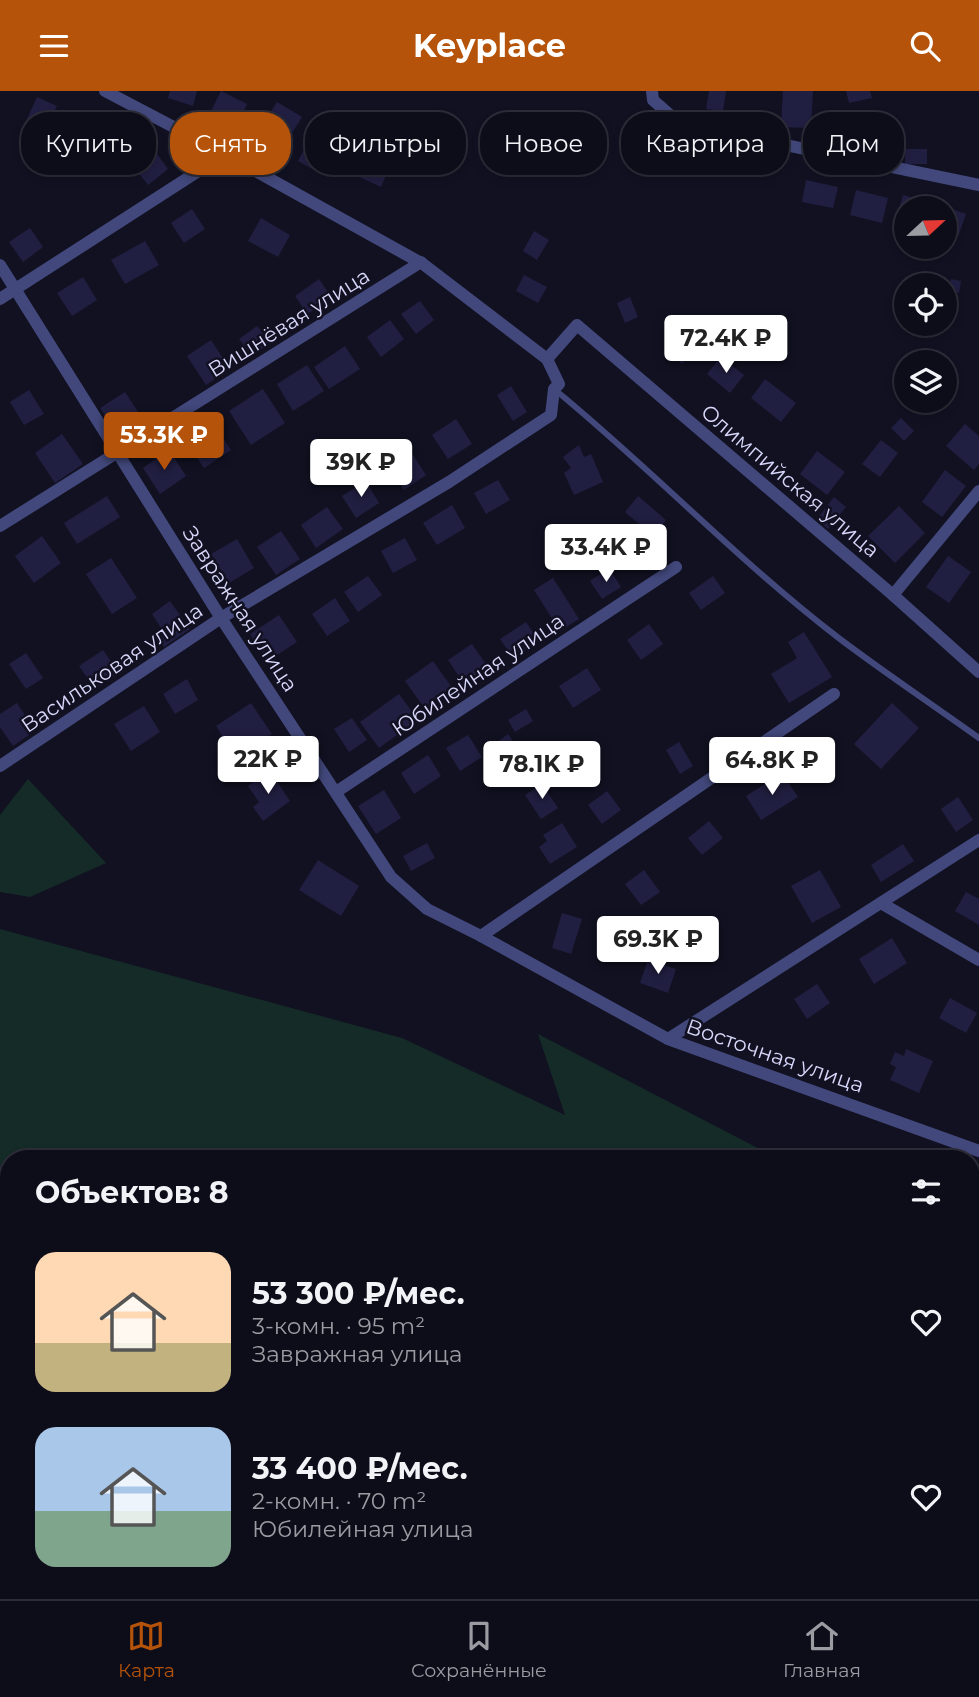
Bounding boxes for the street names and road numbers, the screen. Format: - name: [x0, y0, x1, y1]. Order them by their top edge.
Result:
- street label: Вишнёвая улица: [203, 263, 374, 382]
- street label: Олимпийская улица: [696, 399, 884, 562]
- street label: Завражная улица: [178, 521, 303, 696]
- street label: Васильковая улица: [16, 598, 207, 738]
- street label: Юбилейная улица: [387, 608, 568, 741]
- street label: Восточная улица: [683, 1013, 867, 1098]

